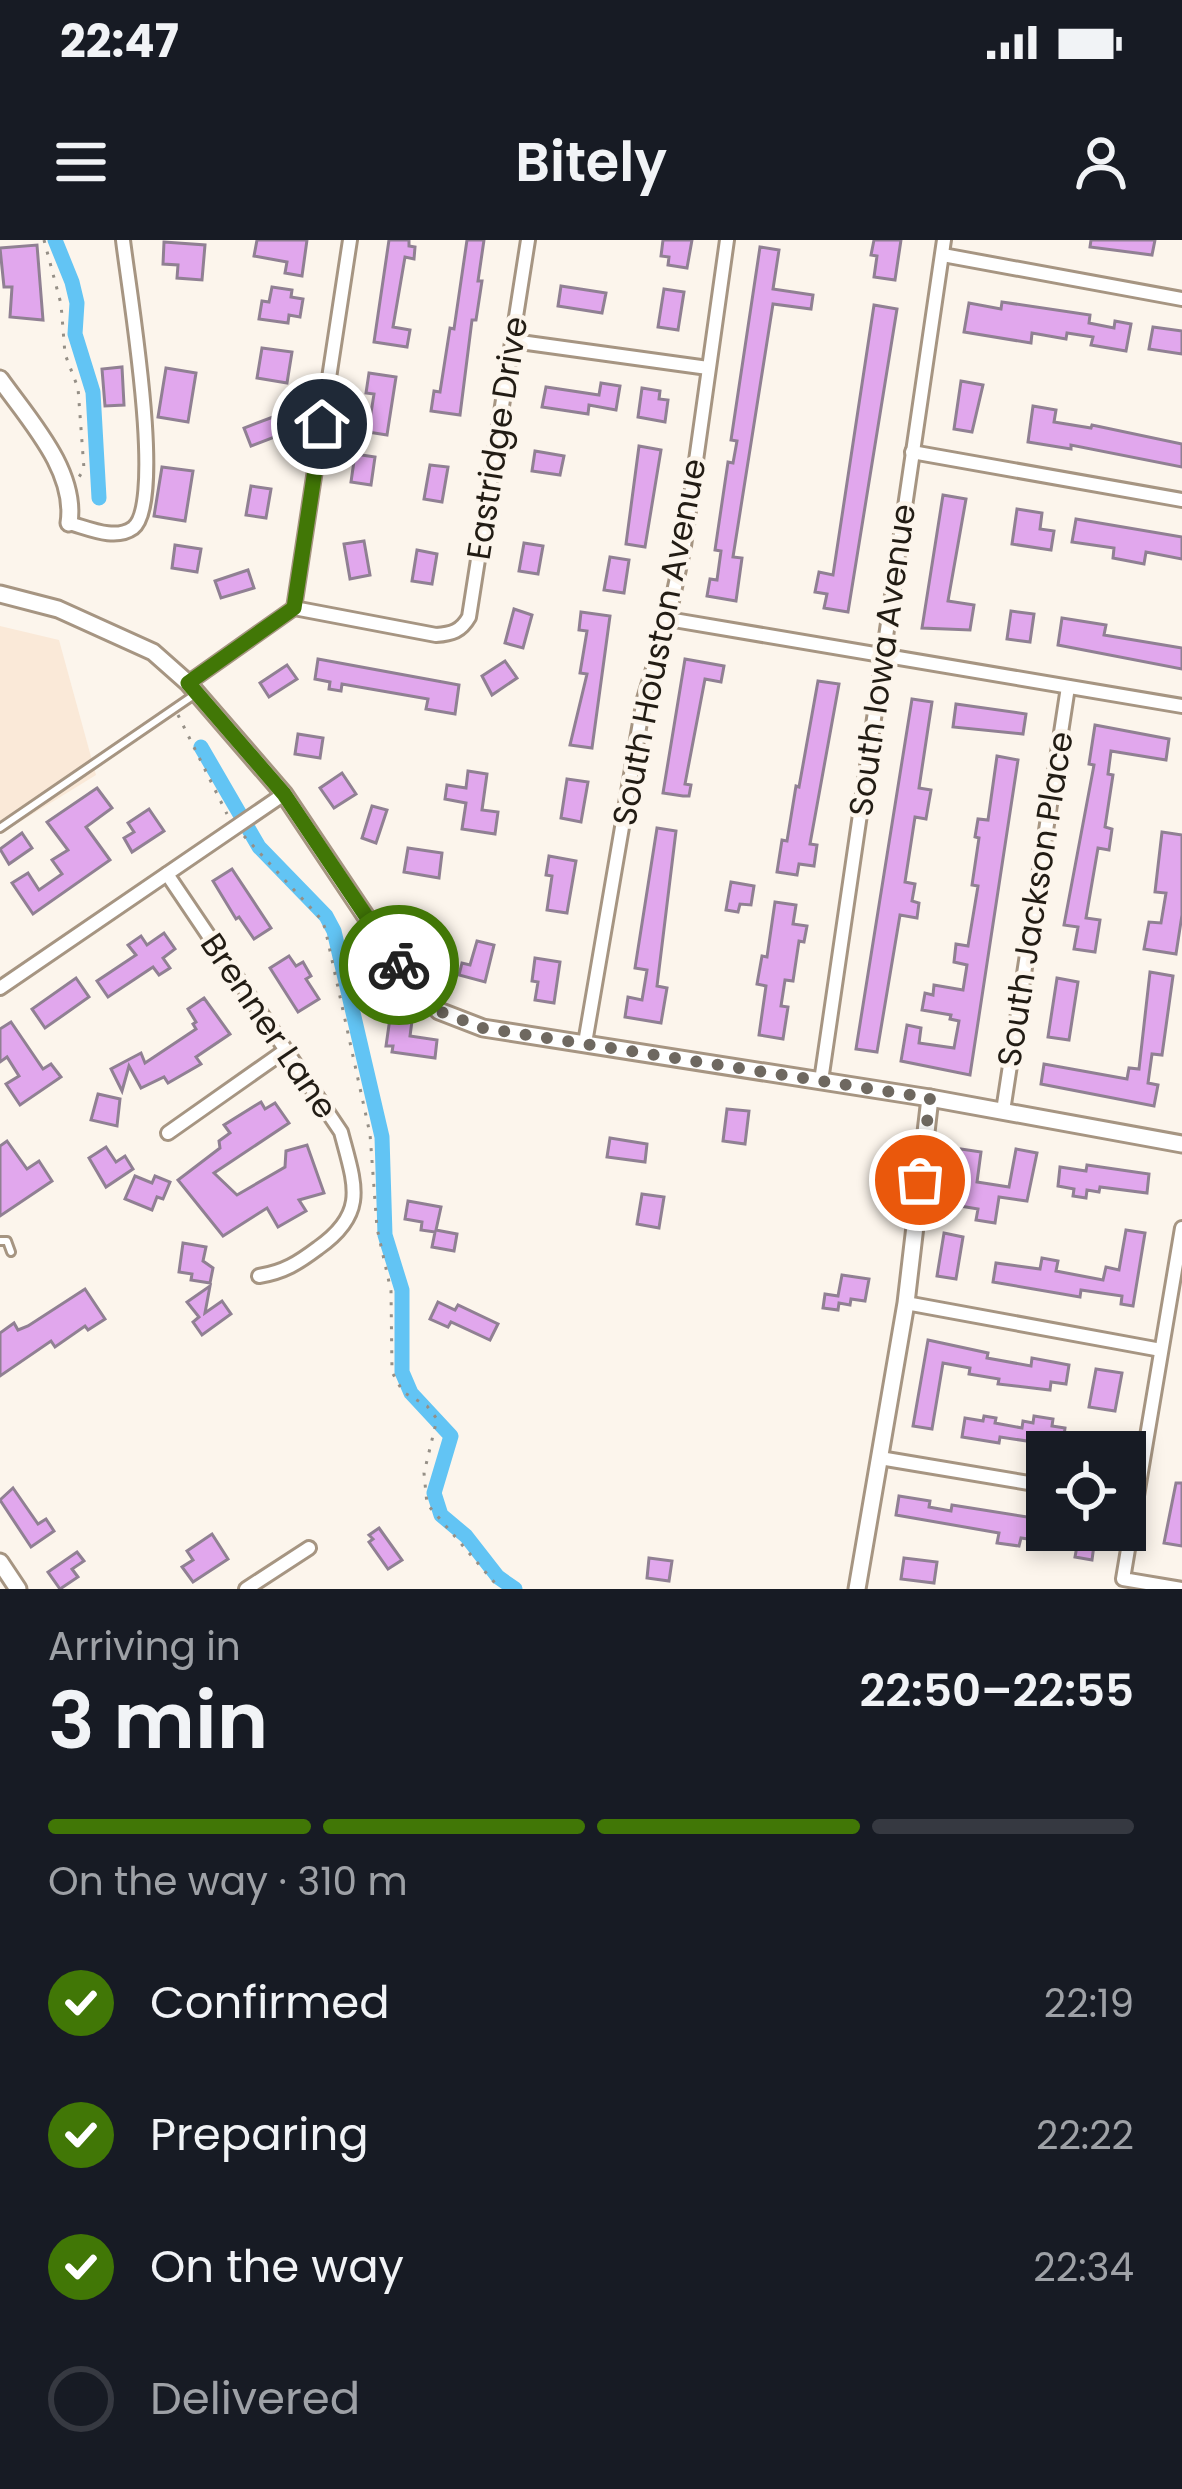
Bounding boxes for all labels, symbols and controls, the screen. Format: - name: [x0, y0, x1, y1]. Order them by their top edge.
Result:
- text: 22:47: [60, 10, 179, 73]
- text: Bitely: [515, 124, 667, 200]
- icon: menu: [48, 129, 114, 195]
- icon: person: [1068, 129, 1134, 195]
- street label: Eastridge Drive: [455, 313, 539, 563]
- pin: [271, 373, 373, 475]
- icon: home: [289, 391, 355, 457]
- street label: South Houston Avenue: [600, 455, 718, 829]
- street label: South Iowa Avenue: [837, 501, 927, 819]
- street label: South Jackson Place: [985, 728, 1085, 1070]
- courier: [339, 905, 459, 1025]
- street label: Brenner Lane: [189, 924, 349, 1128]
- icon: bike: [366, 932, 432, 998]
- pin: [869, 1129, 971, 1231]
- icon: bag: [887, 1147, 953, 1213]
- map controls: [1026, 1431, 1146, 1551]
- button: locate: [1026, 1431, 1146, 1551]
- text: Arriving in: [48, 1619, 241, 1674]
- text: 22:50–22:55: [859, 1659, 1134, 1722]
- text: 3 min: [48, 1666, 268, 1775]
- text: On the way · 310 m: [48, 1854, 408, 1909]
- icon: check: [48, 1970, 114, 2036]
- text: Confirmed: [150, 1971, 390, 2034]
- text: 22:19: [1044, 1976, 1134, 2031]
- icon: check: [48, 2102, 114, 2168]
- text: Preparing: [150, 2103, 369, 2166]
- text: 22:22: [1036, 2108, 1134, 2163]
- icon: check: [48, 2234, 114, 2300]
- text: On the way: [150, 2235, 404, 2298]
- text: 22:34: [1033, 2240, 1134, 2295]
- text: Delivered: [150, 2367, 360, 2430]

